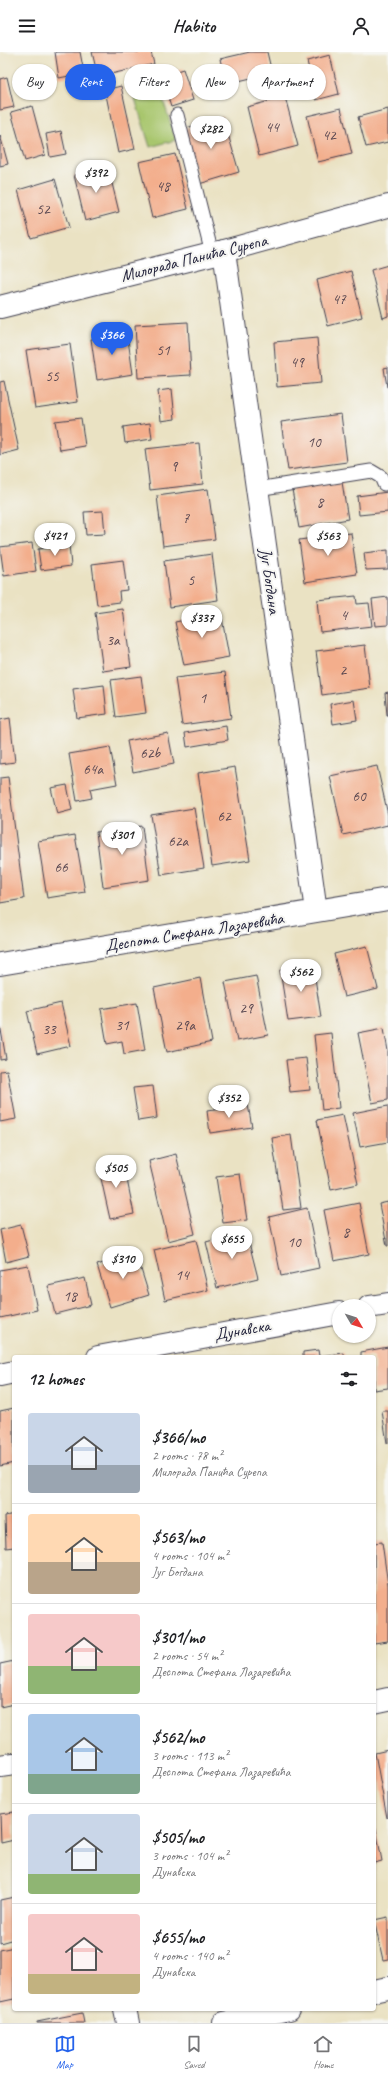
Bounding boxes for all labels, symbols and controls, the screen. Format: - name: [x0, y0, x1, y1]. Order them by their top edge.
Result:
- icon: menu: [16, 15, 38, 37]
- text: Habito: [173, 15, 215, 37]
- icon: person: [350, 15, 372, 37]
- chip: Buy: [12, 64, 57, 100]
- chip: Rent: [65, 64, 116, 100]
- chip: Filters: [124, 64, 183, 100]
- chip: New: [191, 64, 239, 100]
- chip: Apartment: [247, 64, 326, 100]
- pin: $282: [187, 116, 235, 150]
- house number: 44: [265, 118, 280, 137]
- text: $282: [199, 121, 223, 137]
- house number: 42: [322, 126, 337, 145]
- pin: $392: [72, 160, 120, 194]
- text: $392: [84, 165, 108, 181]
- house number: 48: [156, 177, 171, 196]
- house number: 52: [36, 200, 51, 219]
- street label: Милорада Панића Сурепа: [119, 229, 271, 286]
- house number: 47: [332, 290, 347, 309]
- pin: $366: [88, 322, 136, 356]
- text: $366: [100, 327, 124, 343]
- house number: 51: [156, 341, 171, 360]
- house number: 49: [290, 353, 305, 372]
- house number: 55: [45, 367, 60, 386]
- house number: 10: [307, 433, 322, 452]
- house number: 9: [171, 457, 179, 476]
- house number: 8: [317, 493, 325, 512]
- house number: 7: [183, 509, 191, 528]
- pin: $421: [31, 523, 79, 557]
- pin: $563: [304, 523, 352, 557]
- text: $421: [43, 528, 67, 544]
- text: $563: [316, 528, 340, 544]
- street label: Југ Богдана: [255, 546, 285, 617]
- house number: 5: [188, 571, 196, 590]
- pin: $337: [178, 605, 226, 639]
- house number: 4: [341, 606, 349, 625]
- text: $337: [190, 610, 214, 626]
- house number: 3a: [106, 631, 121, 650]
- house number: 2: [340, 661, 348, 680]
- house number: 1: [200, 689, 208, 708]
- house number: 62b: [140, 744, 161, 763]
- house number: 64a: [83, 760, 104, 779]
- house number: 60: [352, 787, 367, 806]
- house number: 62: [217, 807, 232, 826]
- pin: $301: [98, 822, 146, 856]
- text: $301: [110, 827, 134, 843]
- house number: 62a: [168, 832, 189, 851]
- house number: 66: [54, 858, 69, 877]
- street label: Деспота Стефана Лазаревића: [103, 907, 287, 958]
- pin: $562: [277, 959, 325, 993]
- text: $562: [289, 964, 313, 980]
- house number: 29: [239, 999, 254, 1018]
- house number: 31: [115, 1016, 130, 1035]
- house number: 29a: [175, 1016, 196, 1035]
- house number: 33: [42, 1020, 57, 1039]
- pin: $352: [205, 1085, 253, 1119]
- text: $352: [217, 1090, 241, 1106]
- pin: $505: [92, 1155, 140, 1189]
- text: $505: [105, 1160, 127, 1176]
- house number: 8: [343, 1223, 351, 1242]
- pin: $655: [208, 1226, 256, 1260]
- text: $655: [220, 1231, 244, 1247]
- house number: 10: [287, 1233, 302, 1252]
- pin: $310: [99, 1246, 147, 1280]
- text: $310: [111, 1251, 135, 1267]
- house number: 14: [175, 1266, 190, 1285]
- house number: 18: [63, 1287, 78, 1306]
- north arrow: [332, 1299, 376, 1343]
- map controls: [332, 1299, 376, 1343]
- street label: Дунавска: [212, 1314, 274, 1345]
- icon: filters: [338, 1368, 360, 1390]
- text: 12 homes: [28, 1369, 84, 1390]
- text: $366/mo: [152, 1427, 205, 1448]
- icon: home: [60, 1429, 108, 1477]
- text: 2 rooms · 78 m²: [152, 1448, 222, 1464]
- text: Милорада Панића Сурепа: [152, 1464, 267, 1480]
- text: $563/mo: [152, 1527, 204, 1548]
- icon: home: [60, 1530, 108, 1578]
- text: 4 rooms · 104 m²: [152, 1548, 228, 1564]
- text: Југ Богдана: [152, 1564, 203, 1580]
- text: $301/mo: [152, 1627, 204, 1648]
- icon: home: [60, 1630, 108, 1678]
- text: 2 rooms · 54 m²: [152, 1648, 222, 1664]
- text: Деспота Стефана Лазаревића: [152, 1664, 290, 1680]
- text: $562/mo: [152, 1727, 204, 1748]
- icon: home: [60, 1730, 108, 1778]
- text: 3 rooms · 113 m²: [152, 1748, 228, 1764]
- text: Деспота Стефана Лазаревића: [152, 1764, 290, 1780]
- text: $505/mo: [152, 1827, 204, 1848]
- icon: home: [60, 1830, 108, 1878]
- text: 3 rooms · 104 m²: [152, 1848, 228, 1864]
- text: Дунавска: [152, 1864, 195, 1880]
- text: $655/mo: [152, 1927, 204, 1948]
- icon: home: [60, 1930, 108, 1978]
- text: 4 rooms · 140 m²: [152, 1948, 228, 1964]
- text: Дунавска: [152, 1964, 195, 1980]
- tab: Map: [54, 2033, 76, 2071]
- tab: Saved: [183, 2033, 205, 2071]
- tab: Home: [312, 2033, 334, 2071]

